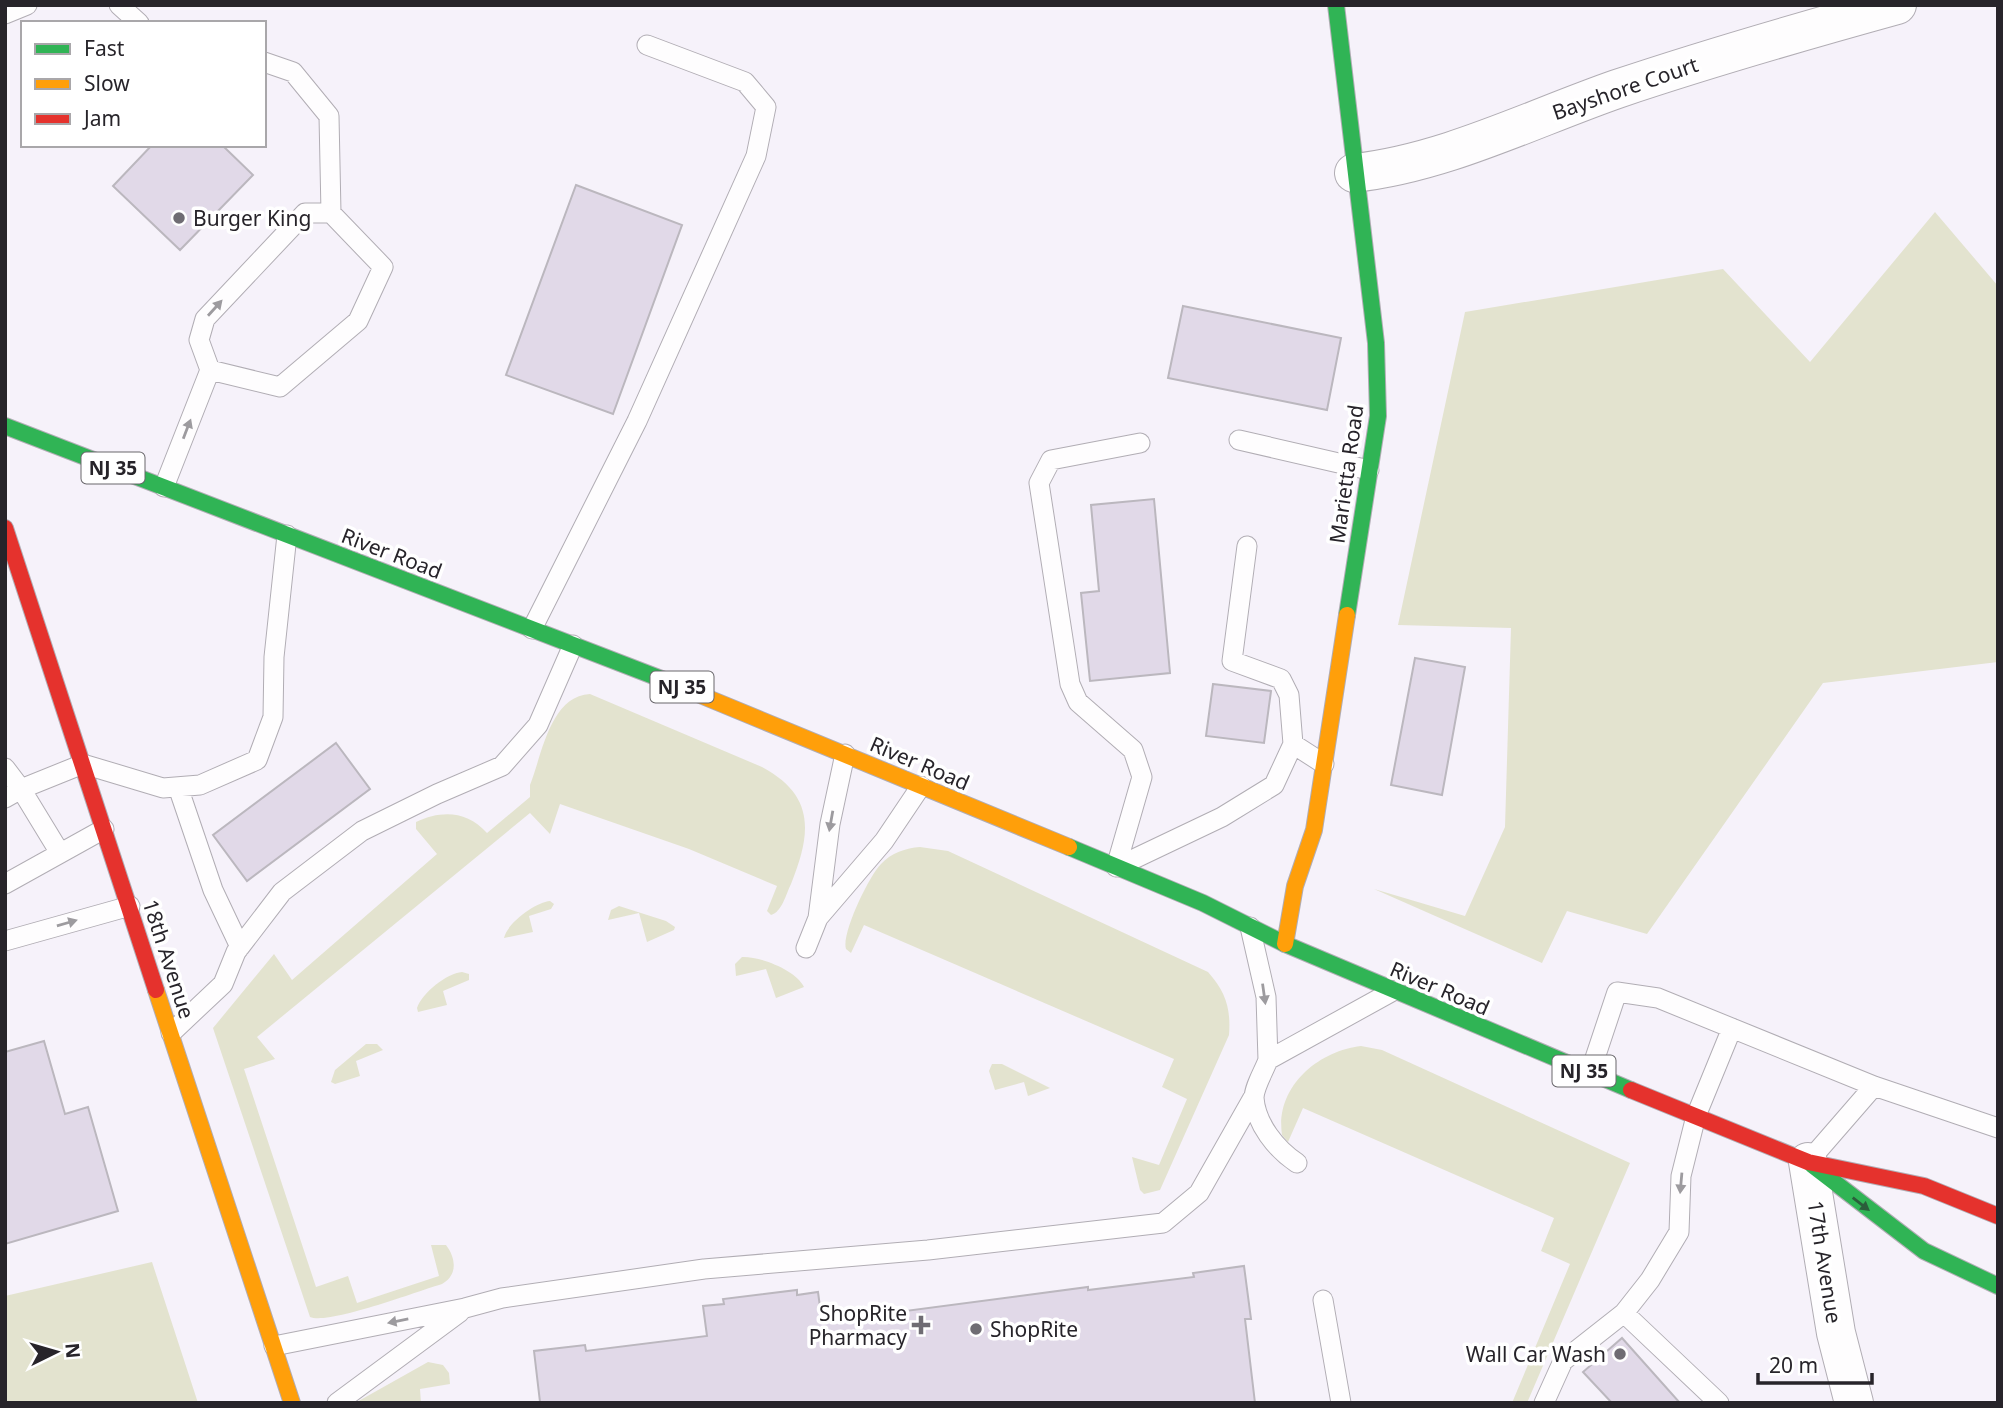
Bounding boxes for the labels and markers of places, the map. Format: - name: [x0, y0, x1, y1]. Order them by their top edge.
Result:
- place label: Burger King: [193, 204, 311, 232]
- marker: Burger King: [171, 210, 187, 226]
- place label: ShopRite Pharmacy: [809, 1299, 907, 1351]
- place label: ShopRite: [990, 1315, 1078, 1343]
- marker: ShopRite Pharmacy: [913, 1317, 929, 1333]
- marker: ShopRite: [968, 1321, 984, 1337]
- place label: Wall Car Wash: [1466, 1340, 1606, 1368]
- marker: Wall Car Wash: [1612, 1346, 1628, 1362]

